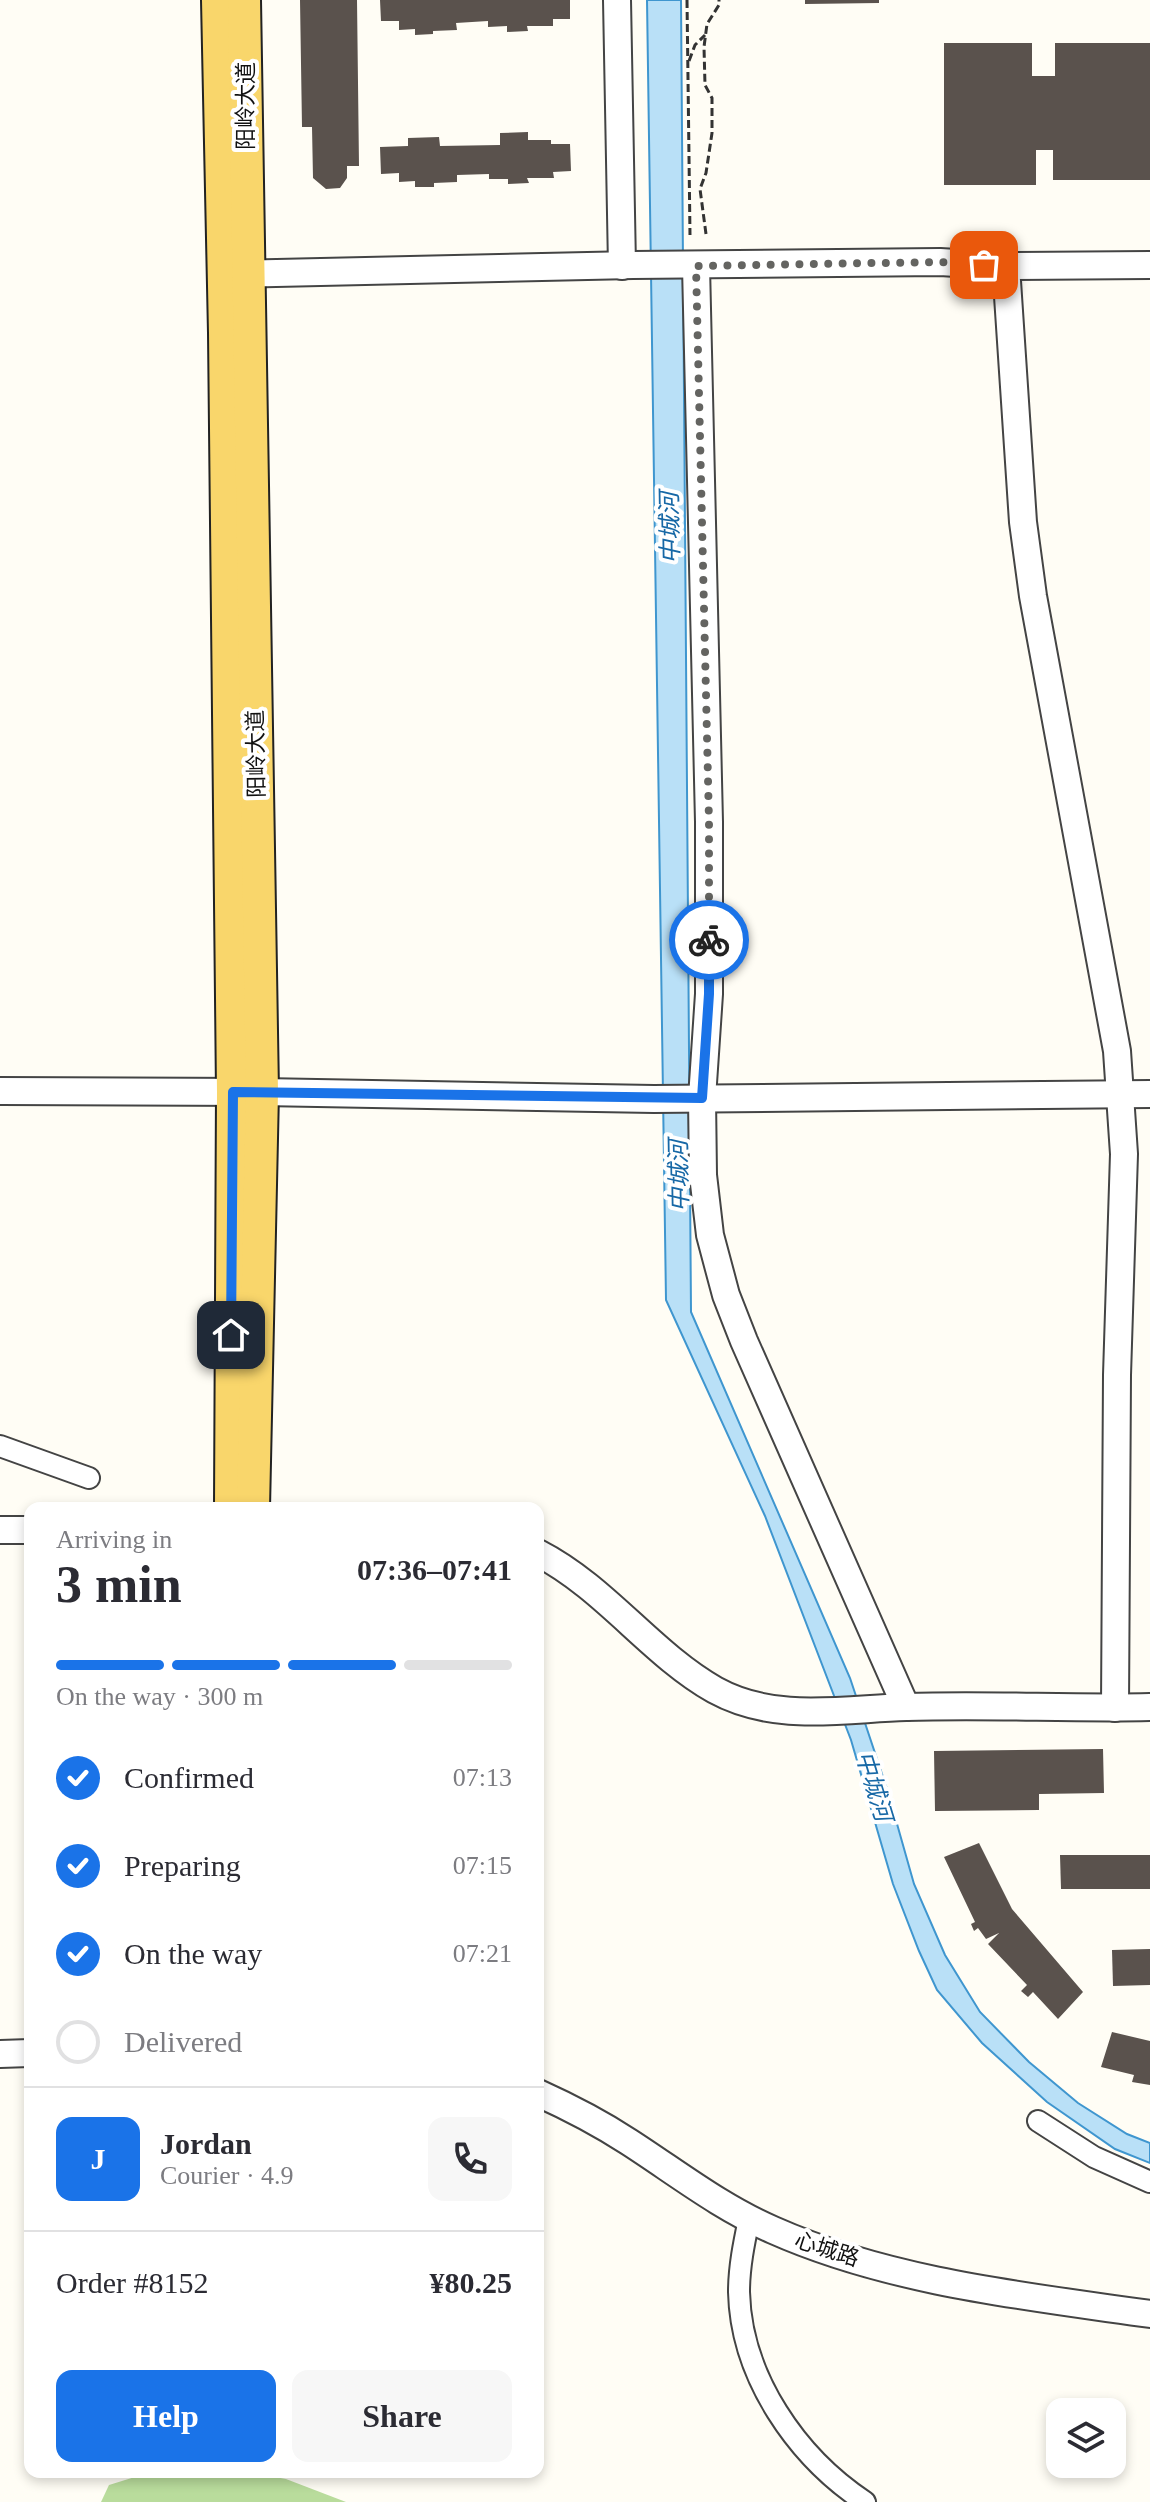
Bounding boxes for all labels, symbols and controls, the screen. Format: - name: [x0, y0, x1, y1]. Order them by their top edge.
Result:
- street label: 阳岭大道: [233, 62, 258, 150]
- pin: [950, 231, 1018, 299]
- icon: bag: [962, 243, 1006, 287]
- water label: 中城河: [656, 488, 684, 564]
- street label: 阳岭大道: [243, 710, 269, 798]
- courier: [669, 900, 749, 980]
- icon: bike: [687, 918, 731, 962]
- water label: 中城河: [665, 1136, 693, 1212]
- pin: [197, 1301, 265, 1369]
- icon: home: [209, 1313, 253, 1357]
- text: Arriving in: [56, 1525, 172, 1554]
- text: 07:36–07:41: [357, 1553, 512, 1586]
- text: 3 min: [56, 1556, 182, 1613]
- text: On the way · 300 m: [56, 1682, 263, 1711]
- water label: 中城河: [851, 1748, 898, 1828]
- icon: check: [56, 1756, 100, 1800]
- text: Confirmed: [124, 1761, 254, 1794]
- text: 07:13: [453, 1763, 512, 1792]
- icon: check: [56, 1844, 100, 1888]
- text: Preparing: [124, 1849, 241, 1882]
- text: 07:15: [453, 1851, 512, 1880]
- icon: check: [56, 1932, 100, 1976]
- text: On the way: [124, 1937, 262, 1970]
- text: 07:21: [453, 1939, 512, 1968]
- text: Delivered: [124, 2025, 242, 2058]
- button: phone: [428, 2117, 512, 2201]
- text: Jordan: [160, 2127, 252, 2160]
- text: J: [91, 2142, 106, 2175]
- text: Courier · 4.9: [160, 2161, 294, 2190]
- street label: 心城路: [792, 2227, 862, 2271]
- text: Order #8152: [56, 2266, 208, 2299]
- text: ¥80.25: [430, 2266, 512, 2299]
- button: Help: [56, 2370, 276, 2462]
- button: Share: [292, 2370, 512, 2462]
- map controls: [1046, 2398, 1126, 2478]
- button: layers: [1046, 2398, 1126, 2478]

